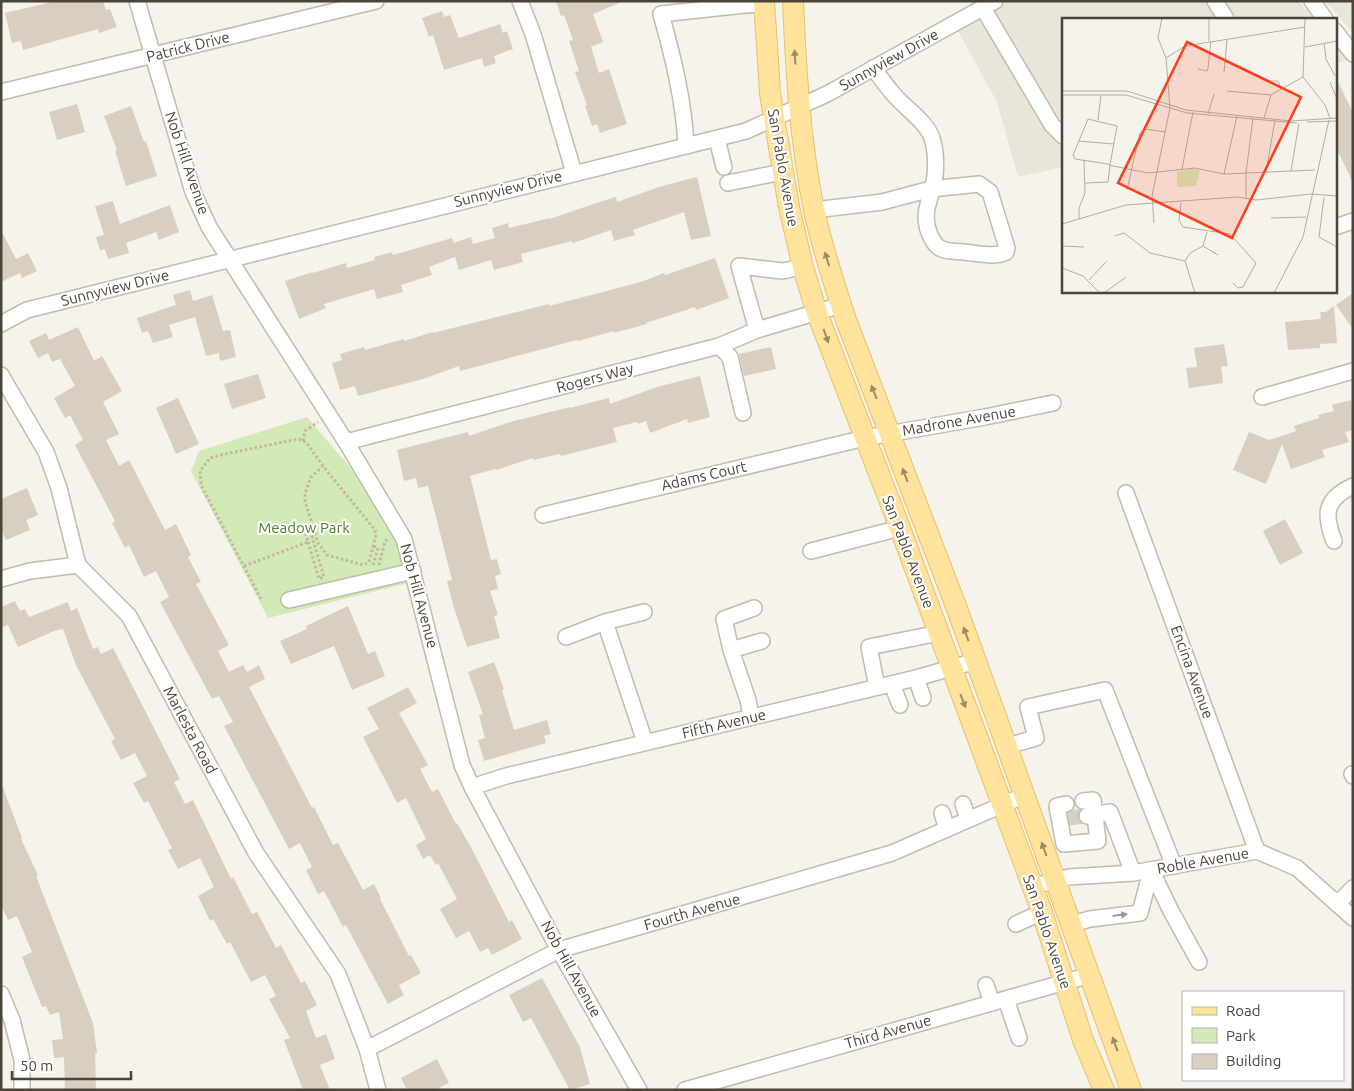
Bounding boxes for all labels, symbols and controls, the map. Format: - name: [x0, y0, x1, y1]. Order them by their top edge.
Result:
- inset map: [1062, 18, 1336, 292]
- street label: Sunnyview Drive: [836, 25, 941, 94]
- street label: Patrick Drive: [144, 28, 231, 65]
- one-way arrow: [791, 49, 799, 65]
- street label: San Pablo Avenue: [765, 108, 802, 228]
- street label: Nob Hill Avenue: [162, 109, 213, 216]
- street label: Sunnyview Drive: [452, 167, 564, 210]
- one-way arrow: [822, 251, 830, 266]
- street label: Sunnyview Drive: [59, 266, 171, 309]
- one-way arrow: [822, 329, 830, 344]
- street label: Rogers Way: [554, 359, 635, 396]
- one-way arrow: [870, 384, 878, 399]
- street label: Madrone Avenue: [901, 402, 1017, 439]
- street label: Adams Court: [659, 457, 748, 494]
- one-way arrow: [901, 468, 909, 482]
- street label: San Pablo Avenue: [879, 493, 938, 611]
- park label: Meadow Park: [258, 519, 350, 536]
- street label: Nob Hill Avenue: [397, 542, 442, 650]
- street label: Encina Avenue: [1168, 623, 1217, 721]
- one-way arrow: [962, 626, 970, 641]
- street label: Marlesta Road: [160, 683, 221, 776]
- one-way arrow: [959, 694, 967, 709]
- street label: Fifth Avenue: [680, 706, 768, 741]
- one-way arrow: [1040, 841, 1048, 856]
- street label: Roble Avenue: [1156, 844, 1250, 877]
- street label: San Pablo Avenue: [1020, 873, 1075, 991]
- street label: Fourth Avenue: [642, 890, 742, 933]
- one-way arrow: [1112, 911, 1128, 919]
- street label: Nob Hill Avenue: [538, 918, 605, 1020]
- legend: [1182, 991, 1344, 1081]
- text: Road: [1226, 1002, 1261, 1019]
- street label: Third Avenue: [843, 1011, 933, 1052]
- text: Park: [1226, 1027, 1256, 1044]
- one-way arrow: [1110, 1036, 1118, 1051]
- scale bar: [12, 1048, 131, 1080]
- text: Building: [1226, 1052, 1281, 1069]
- text: 50 m: [20, 1057, 53, 1074]

